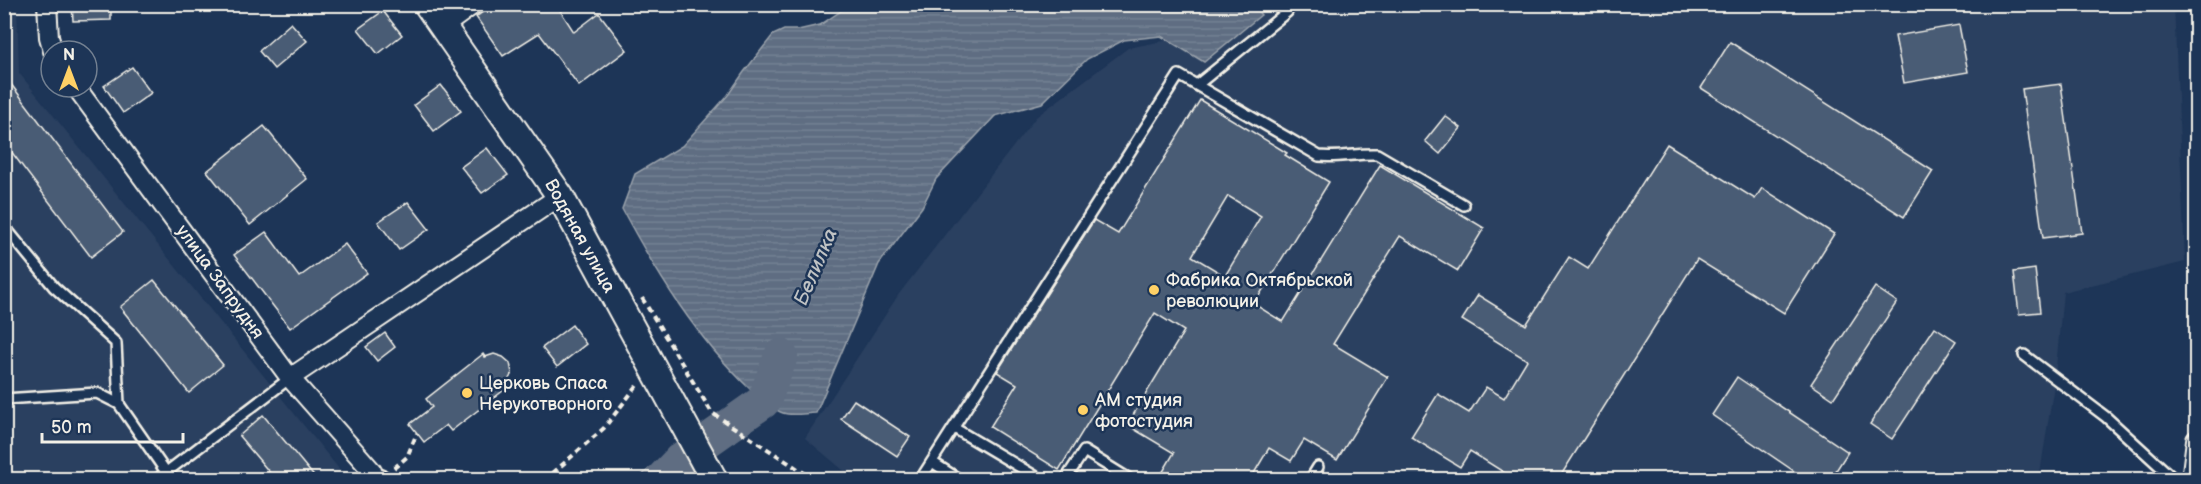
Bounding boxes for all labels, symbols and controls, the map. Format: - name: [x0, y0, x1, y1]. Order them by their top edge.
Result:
- north arrow: [39, 39, 99, 99]
- text: N: [63, 46, 75, 65]
- street label: Водяная улица: [540, 175, 620, 297]
- street label: улица Запрудня: [172, 221, 268, 343]
- water label: Белилка: [789, 225, 843, 309]
- place label: Фабрика Октябрьской революции: [1166, 270, 1353, 312]
- marker: Фабрика Октябрьской революции: [1147, 283, 1161, 297]
- place label: Церковь Спаса Нерукотворного: [479, 373, 612, 415]
- marker: Церковь Спаса Нерукотворного: [460, 386, 474, 400]
- place label: АМ студия фотостудия: [1094, 390, 1193, 432]
- marker: АМ студия фотостудия: [1076, 403, 1090, 417]
- scale bar: [42, 406, 183, 444]
- text: 50 m: [51, 417, 92, 438]

